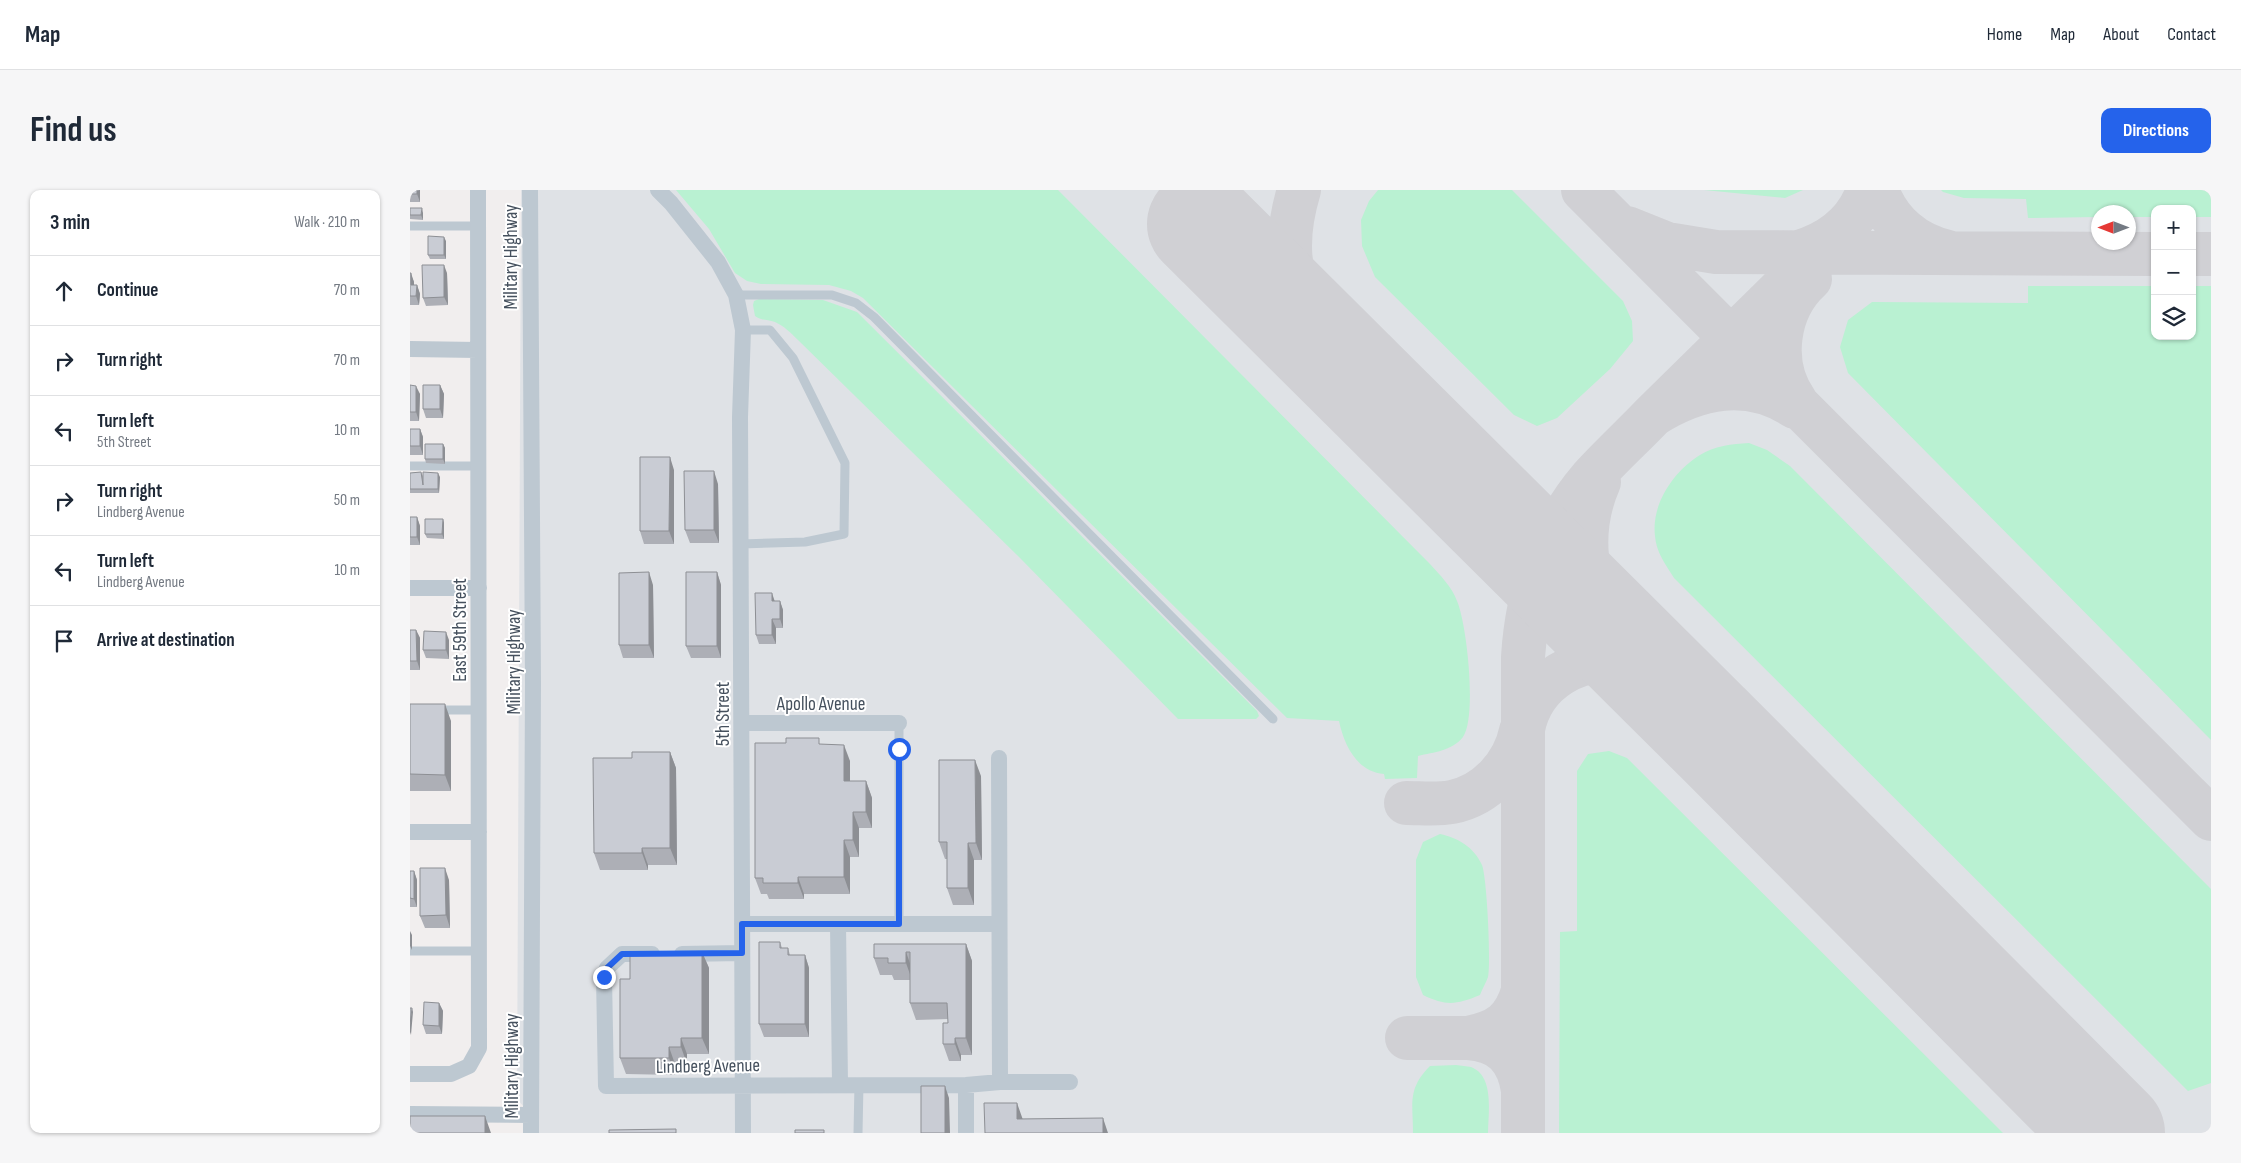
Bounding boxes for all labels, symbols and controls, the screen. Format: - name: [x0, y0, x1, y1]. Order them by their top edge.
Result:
- text: Map: [25, 20, 60, 49]
- text: Home: [1987, 24, 2022, 45]
- text: Map: [2050, 24, 2075, 45]
- text: About: [2103, 24, 2139, 45]
- text: Contact: [2167, 24, 2216, 45]
- button: Directions: [2101, 108, 2211, 153]
- text: Find us: [30, 109, 117, 152]
- street label: Military Highway: [500, 204, 523, 310]
- north arrow: [2091, 205, 2136, 250]
- map controls: [2151, 205, 2196, 340]
- button: +: [2151, 205, 2196, 250]
- text: 3 min: [50, 210, 90, 235]
- text: Walk · 210 m: [294, 213, 360, 232]
- button: −: [2151, 250, 2196, 295]
- icon: ahead: [50, 277, 78, 305]
- text: Continue: [97, 279, 158, 302]
- text: 70 m: [334, 281, 360, 300]
- button: layers: [2151, 295, 2196, 340]
- icon: right: [50, 347, 78, 375]
- text: Turn right: [97, 349, 162, 372]
- text: 70 m: [334, 351, 360, 370]
- text: Turn left: [97, 410, 154, 433]
- icon: left: [50, 417, 78, 445]
- text: 10 m: [334, 421, 360, 440]
- text: 5th Street: [97, 433, 151, 452]
- text: Turn right: [97, 480, 162, 503]
- icon: right: [50, 487, 78, 515]
- text: 50 m: [334, 491, 360, 510]
- text: Lindberg Avenue: [97, 503, 185, 522]
- text: Turn left: [97, 550, 154, 573]
- icon: left: [50, 557, 78, 585]
- text: 10 m: [334, 561, 360, 580]
- text: Lindberg Avenue: [97, 573, 185, 592]
- street label: East 59th Street: [449, 578, 472, 682]
- street label: Military Highway: [503, 609, 526, 715]
- icon: arrive: [50, 627, 78, 655]
- text: Arrive at destination: [97, 629, 235, 652]
- street label: 5th Street: [712, 681, 735, 746]
- street label: Apollo Avenue: [776, 693, 865, 716]
- route start: [888, 738, 911, 761]
- route end: [593, 966, 616, 989]
- street label: Military Highway: [501, 1013, 524, 1119]
- street label: Lindberg Avenue: [656, 1054, 760, 1079]

